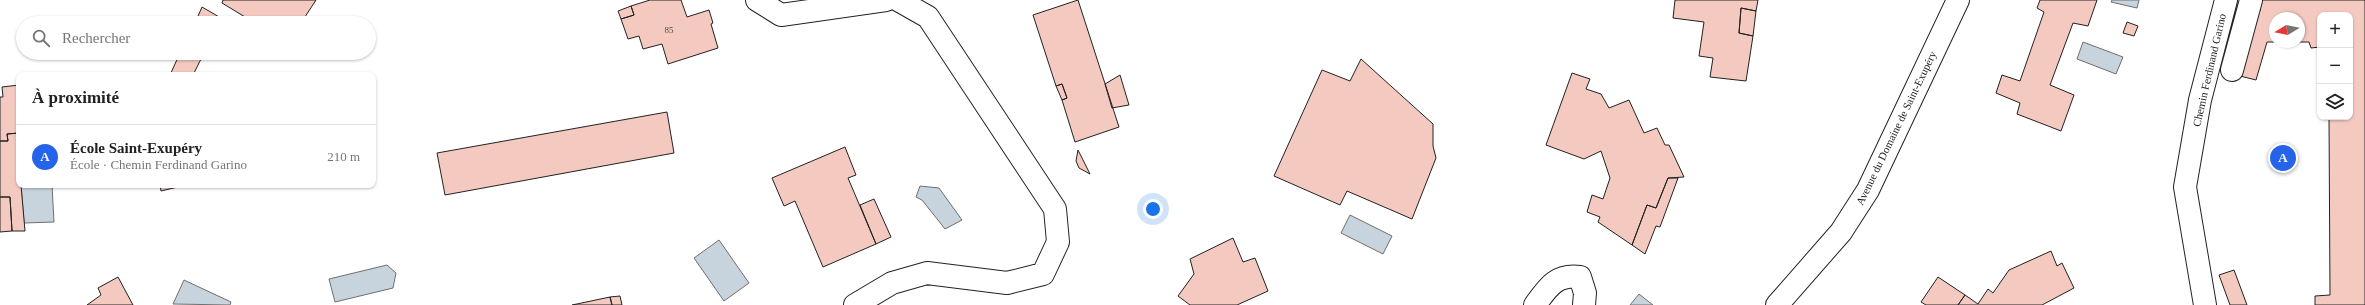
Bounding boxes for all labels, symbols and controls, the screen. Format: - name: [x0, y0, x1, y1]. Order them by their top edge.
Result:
- street label: Chemin Ferdinand Garino: [2190, 12, 2228, 128]
- north arrow: [2269, 12, 2305, 48]
- map controls: [2317, 12, 2353, 120]
- button: +: [2317, 12, 2353, 48]
- search box: [16, 16, 376, 60]
- house number: 85: [665, 25, 674, 35]
- icon: search: [30, 27, 52, 49]
- text: Rechercher: [62, 30, 130, 46]
- button: −: [2317, 48, 2353, 84]
- street label: Avenue du Domaine de Saint-Exupéry: [1853, 49, 1939, 207]
- button: layers: [2317, 84, 2353, 120]
- text: À proximité: [32, 88, 119, 107]
- text: École Saint-Exupéry: [70, 140, 202, 156]
- pin: A: [2270, 143, 2296, 173]
- text: A: [40, 149, 50, 164]
- text: 210 m: [327, 149, 360, 164]
- text: École · Chemin Ferdinand Garino: [70, 157, 247, 172]
- your location: [1143, 199, 1163, 219]

